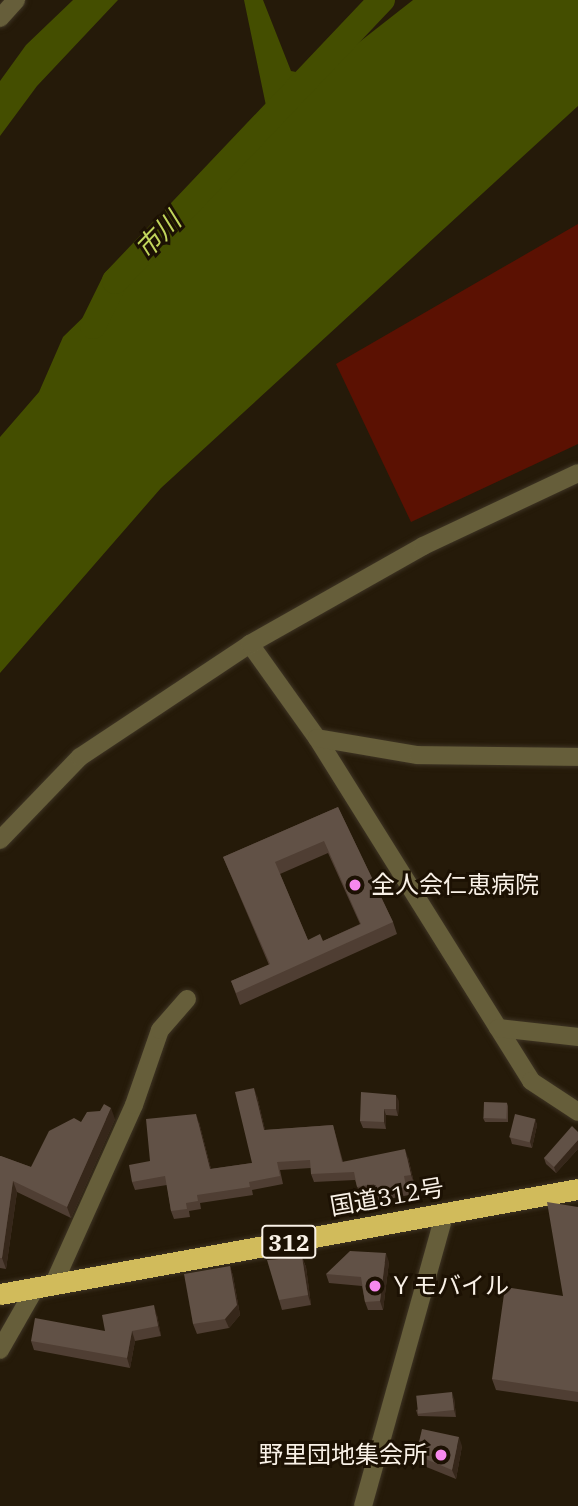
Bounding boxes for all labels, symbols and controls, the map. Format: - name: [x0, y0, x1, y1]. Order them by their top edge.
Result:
- water label: 市川: [129, 205, 187, 265]
- place label: 全人会仁恵病院: [371, 871, 539, 899]
- marker: 全人会仁恵病院: [345, 875, 365, 895]
- street label: 国道312号: [328, 1173, 446, 1221]
- road number: 312: [261, 1222, 317, 1261]
- place label: Ｙモバイル: [389, 1272, 509, 1300]
- marker: Ｙモバイル: [367, 1278, 383, 1294]
- place label: 野里団地集会所: [259, 1441, 427, 1469]
- marker: 野里団地集会所: [433, 1447, 449, 1463]

